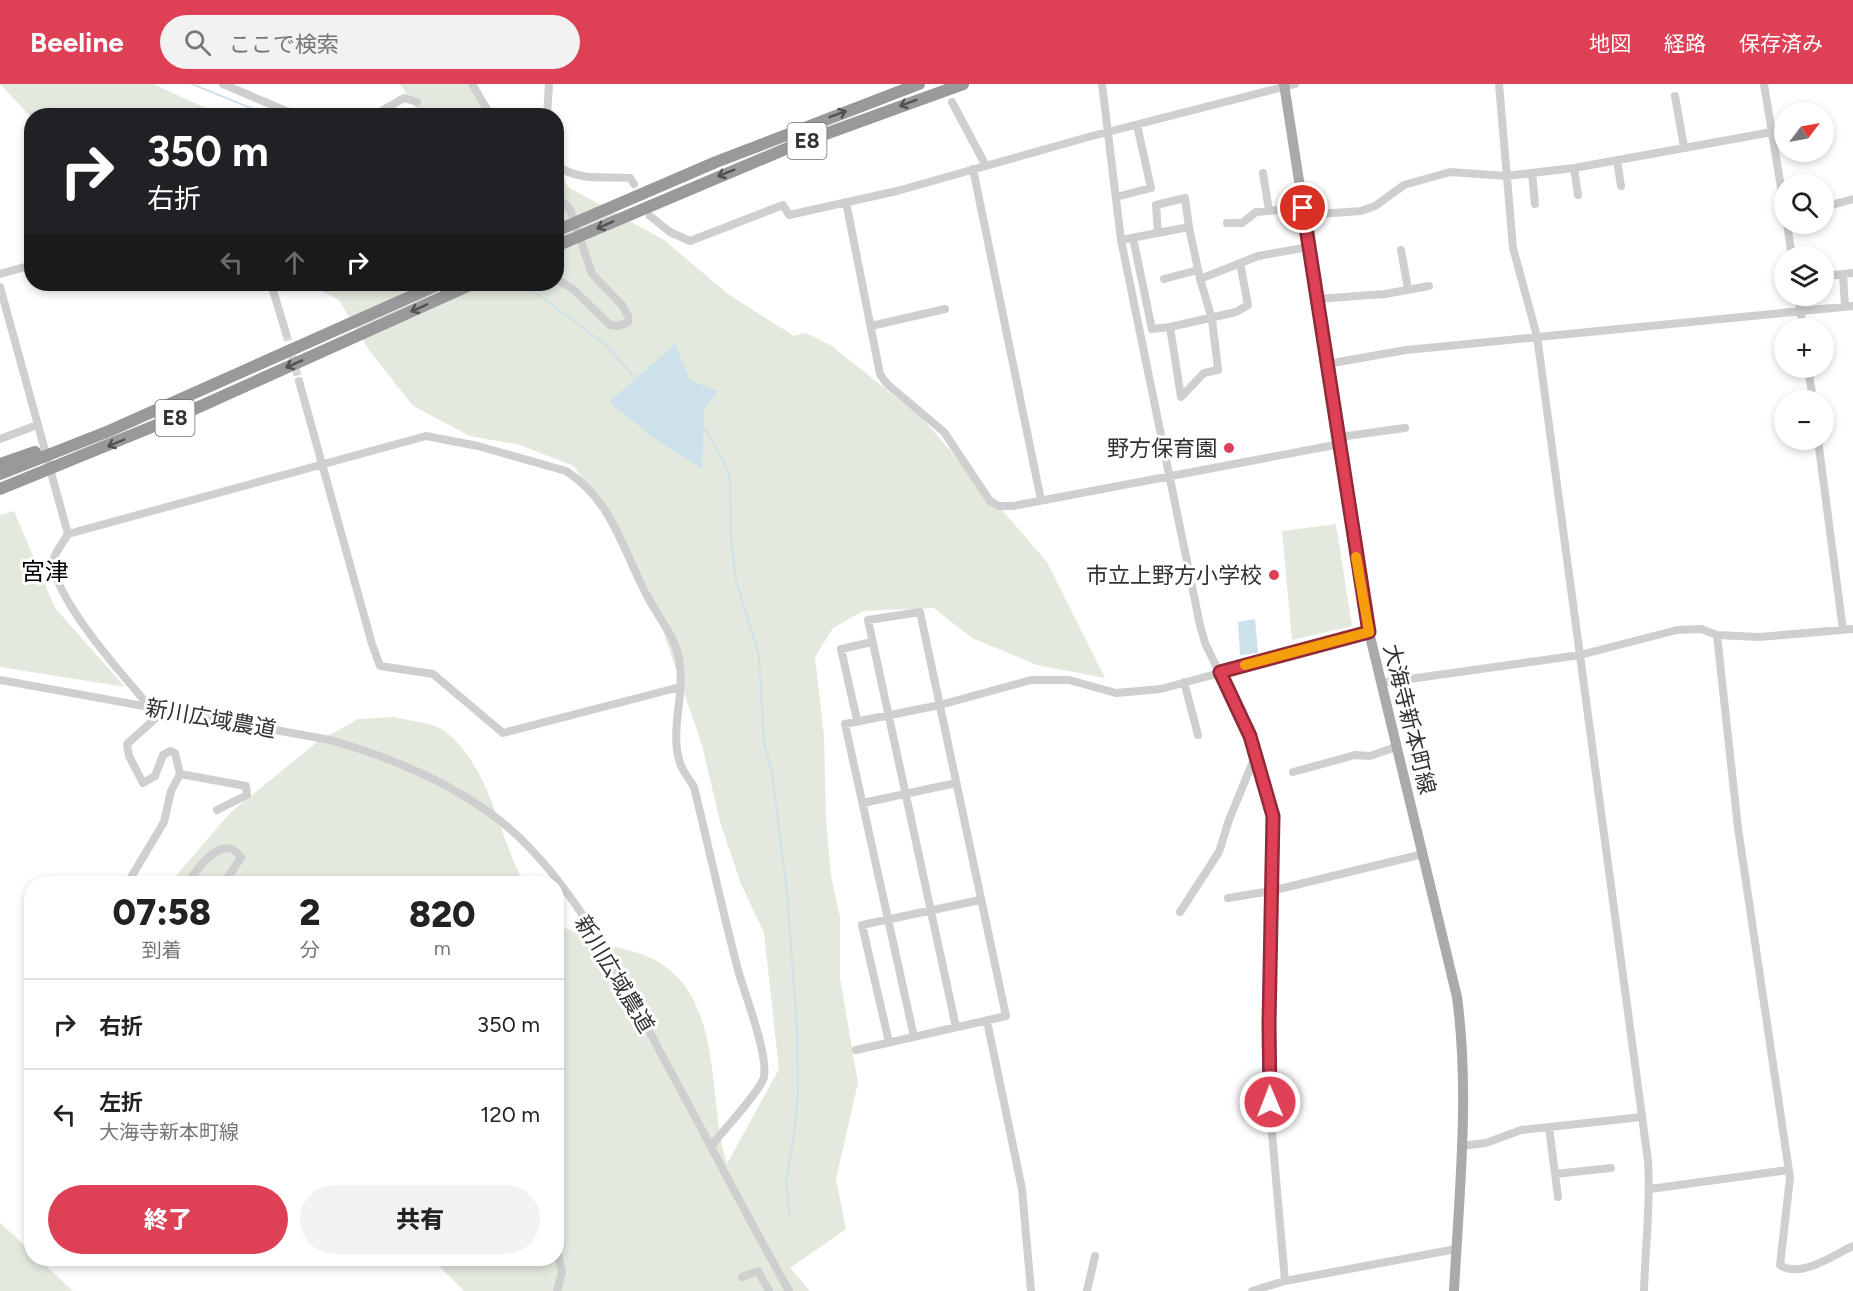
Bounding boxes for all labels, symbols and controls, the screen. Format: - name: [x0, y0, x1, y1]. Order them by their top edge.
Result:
- search box: [160, 15, 580, 69]
- text: Beeline: [30, 25, 124, 59]
- icon: search: [181, 26, 214, 59]
- text: ここで検索: [229, 31, 339, 58]
- text: 地図: [1589, 31, 1631, 56]
- text: 経路: [1664, 31, 1706, 56]
- text: 保存済み: [1739, 31, 1823, 56]
- one-way arrow: [899, 99, 918, 110]
- north arrow: [1774, 102, 1834, 162]
- map controls: [1774, 102, 1834, 450]
- one-way arrow: [828, 108, 847, 119]
- road number: E8: [788, 123, 826, 159]
- text: 350 m: [147, 126, 269, 177]
- icon: right: [48, 132, 126, 210]
- one-way arrow: [717, 168, 736, 179]
- button: search: [1774, 174, 1834, 234]
- text: 右折: [147, 182, 201, 215]
- pin: [1277, 182, 1328, 233]
- icon: arrive: [1286, 191, 1319, 224]
- one-way arrow: [596, 219, 614, 231]
- icon: left: [215, 246, 248, 279]
- icon: ahead: [278, 246, 311, 279]
- icon: right: [341, 246, 374, 279]
- button: layers: [1774, 246, 1834, 306]
- one-way arrow: [410, 302, 428, 314]
- button: +: [1774, 318, 1834, 378]
- one-way arrow: [285, 359, 303, 371]
- button: −: [1774, 390, 1834, 450]
- road number: E8: [156, 400, 195, 436]
- place label: 野方保育園: [1107, 435, 1217, 462]
- one-way arrow: [107, 438, 125, 449]
- marker: 野方保育園: [1222, 441, 1236, 455]
- district label: 宮津: [21, 557, 69, 586]
- place label: 市立上野方小学校: [1086, 562, 1262, 589]
- marker: 市立上野方小学校: [1267, 568, 1281, 582]
- street label: 大海寺新本町線: [1378, 641, 1441, 797]
- street label: 新川広域農道: [144, 694, 278, 743]
- text: 07:58: [112, 891, 211, 934]
- text: 2: [299, 891, 320, 934]
- text: 820: [409, 893, 476, 936]
- street label: 新川広域農道: [569, 911, 660, 1038]
- text: m: [434, 936, 451, 960]
- text: 到着: [142, 938, 182, 962]
- text: 分: [300, 938, 320, 962]
- icon: right: [48, 1008, 81, 1041]
- text: 350 m: [477, 1011, 540, 1038]
- text: 右折: [99, 1013, 143, 1040]
- position arrow: [1238, 1070, 1302, 1134]
- text: 左折: [99, 1089, 143, 1116]
- icon: left: [48, 1098, 81, 1131]
- text: 120 m: [480, 1101, 540, 1128]
- text: 大海寺新本町線: [99, 1120, 239, 1144]
- button: 終了: [48, 1185, 288, 1254]
- button: 共有: [300, 1185, 540, 1254]

